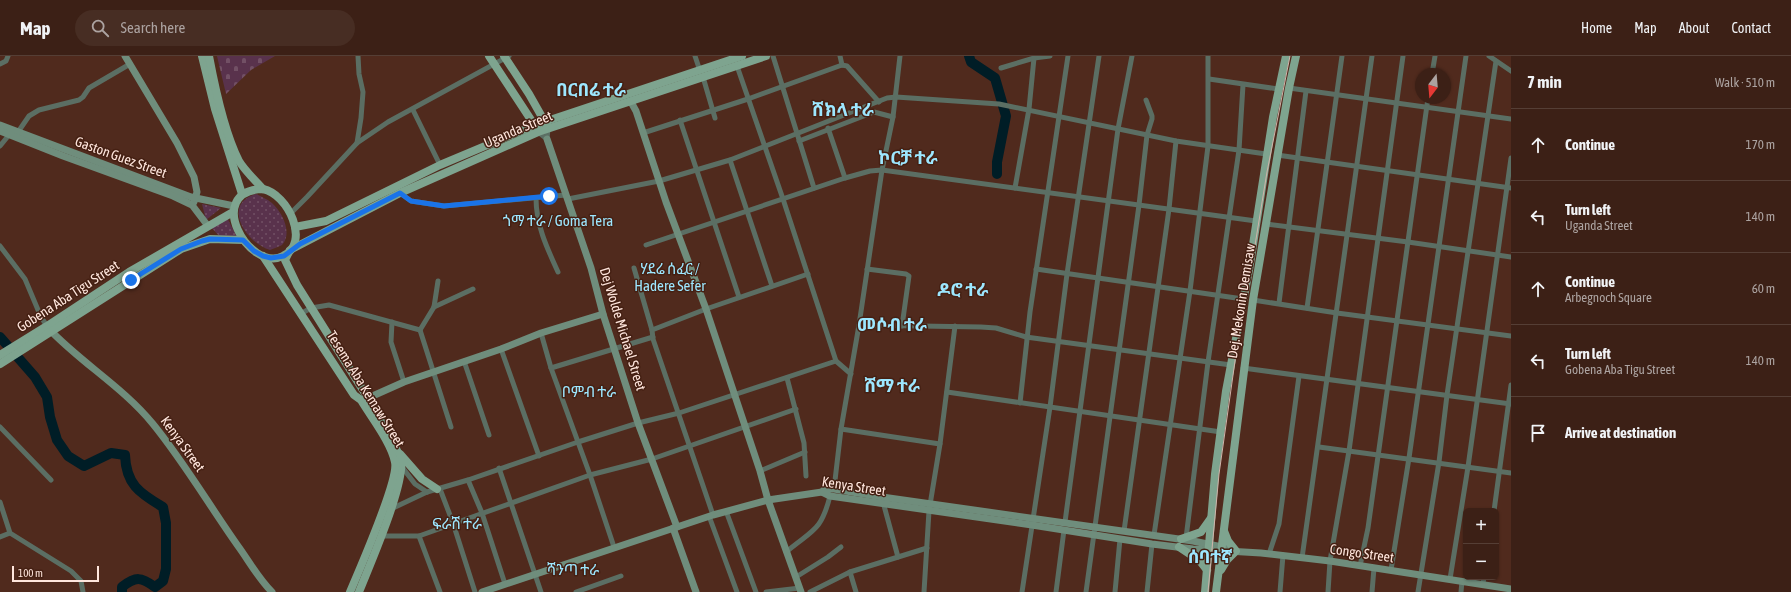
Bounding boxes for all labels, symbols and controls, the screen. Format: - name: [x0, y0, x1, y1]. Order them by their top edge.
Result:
- search box: [75, 10, 355, 46]
- text: Map: [20, 17, 51, 39]
- icon: search: [89, 17, 111, 39]
- text: Search here: [121, 19, 185, 36]
- text: Home: [1581, 20, 1612, 36]
- text: Map: [1634, 20, 1657, 36]
- text: About: [1679, 20, 1710, 36]
- text: Contact: [1732, 20, 1771, 36]
- north arrow: [1415, 68, 1451, 104]
- text: 7 min: [1527, 72, 1562, 92]
- text: Walk · 510 m: [1715, 75, 1775, 90]
- district label: በርበሬ ተራ: [556, 79, 626, 100]
- district label: ሸክላ ተራ: [812, 99, 874, 120]
- street label: Uganda Street: [481, 107, 555, 151]
- street label: Gaston Guez Street: [73, 133, 169, 181]
- icon: ahead: [1527, 134, 1549, 156]
- text: Continue: [1565, 136, 1615, 153]
- text: 170 m: [1746, 137, 1775, 152]
- district label: ኮርቻ ተራ: [878, 147, 938, 168]
- route start: [540, 187, 558, 205]
- text: Turn left: [1565, 201, 1611, 218]
- icon: left: [1527, 206, 1549, 228]
- text: 140 m: [1746, 209, 1775, 224]
- district label: ጎማ ተራ / Goma Tera: [503, 212, 613, 229]
- text: Uganda Street: [1565, 218, 1633, 233]
- street label: Dej. Mekonin Demisaw: [1224, 242, 1258, 360]
- street label: Gobena Aba Tigu Street: [14, 257, 122, 335]
- district label: ሃደሬ ሰፈር / Hadere Sefer: [634, 260, 706, 294]
- street label: Dej Wolde Michael Street: [597, 266, 649, 392]
- route end: [122, 271, 140, 289]
- text: Continue: [1565, 273, 1615, 290]
- icon: ahead: [1527, 278, 1549, 300]
- district label: ዶሮ ተራ: [938, 279, 988, 300]
- text: 60 m: [1752, 281, 1775, 296]
- text: Arbegnoch Square: [1565, 290, 1652, 305]
- district label: መሶብ ተራ: [857, 314, 927, 335]
- street label: Tesema Aba Kemaw Street: [324, 328, 408, 450]
- text: Turn left: [1565, 345, 1611, 362]
- icon: left: [1527, 350, 1549, 372]
- text: 140 m: [1746, 353, 1775, 368]
- text: Gobena Aba Tigu Street: [1565, 362, 1675, 377]
- district label: ሸማ ተራ: [864, 375, 920, 396]
- district label: ቦምብ ተራ: [562, 383, 616, 400]
- street label: Kenya Street: [158, 413, 208, 475]
- icon: arrive: [1527, 422, 1549, 444]
- text: Arrive at destination: [1565, 424, 1676, 441]
- street label: Kenya Street: [821, 473, 887, 499]
- map controls: [1463, 508, 1499, 580]
- button: +: [1463, 508, 1499, 544]
- district label: ፍራሽ ተራ: [432, 515, 482, 532]
- street label: Congo Street: [1329, 541, 1395, 565]
- button: −: [1463, 544, 1499, 580]
- district label: ሰባተኛ: [1188, 546, 1232, 567]
- district label: ሻንጣ ተራ: [547, 561, 599, 578]
- scale bar: [12, 564, 99, 583]
- text: 100 m: [18, 567, 43, 579]

